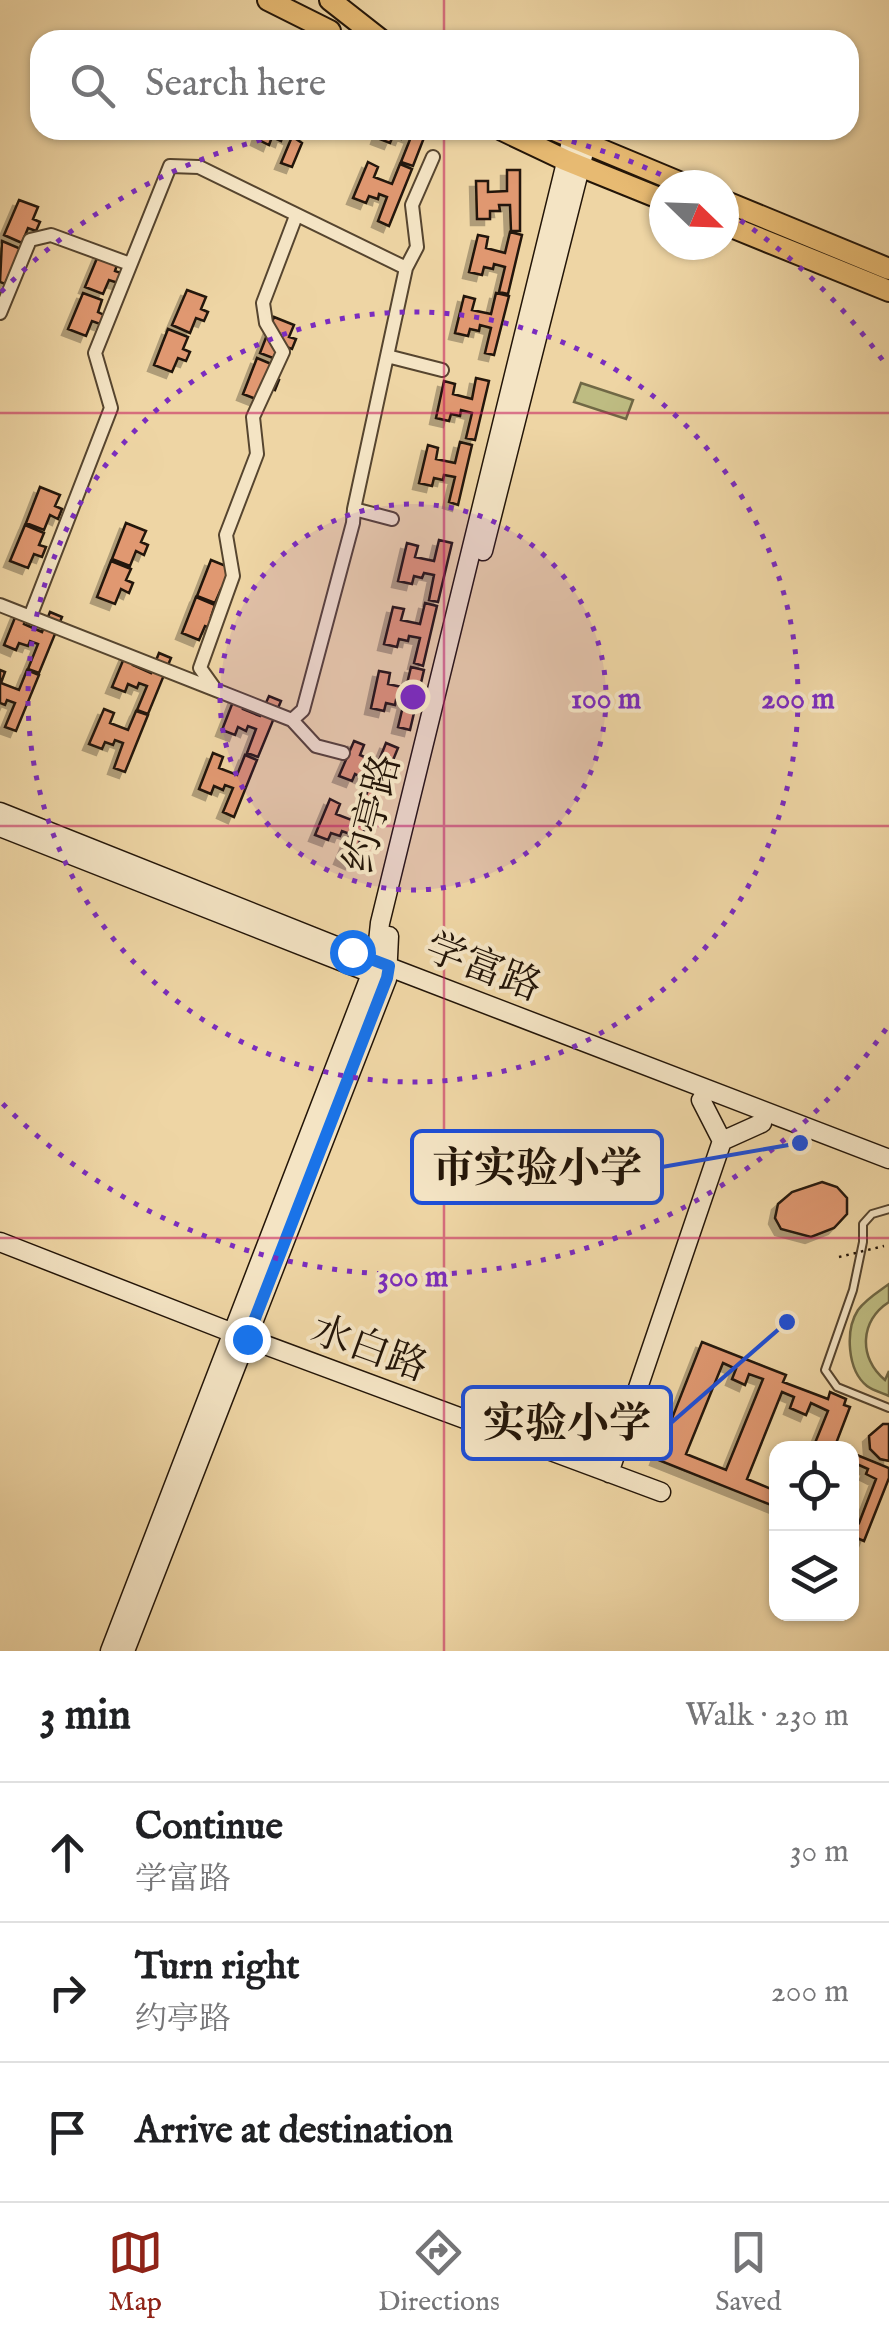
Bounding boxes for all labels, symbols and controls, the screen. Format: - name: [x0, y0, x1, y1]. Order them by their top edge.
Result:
- search box: [30, 30, 859, 140]
- icon: search: [65, 58, 120, 113]
- text: Search here: [145, 61, 326, 109]
- north arrow: [649, 170, 739, 260]
- centre of rings: [395, 679, 431, 715]
- text: 100 m: [571, 681, 641, 719]
- text: 200 m: [761, 681, 835, 719]
- street label: 约亭路: [335, 749, 414, 878]
- street label: 学富路: [418, 924, 548, 1015]
- route start: [330, 930, 376, 976]
- callout: 市实验小学: [412, 1131, 662, 1203]
- text: 市实验小学: [432, 1144, 642, 1197]
- text: 300 m: [378, 1259, 448, 1297]
- street label: 水白路: [304, 1306, 434, 1395]
- route end: [225, 1317, 271, 1363]
- callout: 实验小学: [463, 1387, 671, 1459]
- text: 实验小学: [483, 1399, 651, 1452]
- map controls: [769, 1441, 859, 1621]
- button: locate: [769, 1441, 859, 1531]
- button: layers: [769, 1531, 859, 1621]
- text: 3 min: [40, 1690, 131, 1743]
- text: Walk · 230 m: [685, 1696, 849, 1737]
- text: Continue: [135, 1804, 283, 1852]
- icon: ahead: [40, 1825, 95, 1880]
- text: 30 m: [790, 1832, 849, 1873]
- text: 学富路: [135, 1860, 231, 1901]
- text: Turn right: [135, 1944, 299, 1992]
- icon: right: [40, 1965, 95, 2020]
- text: 200 m: [771, 1972, 849, 2013]
- text: 约亭路: [135, 2000, 231, 2041]
- icon: arrive: [40, 2105, 95, 2160]
- text: Arrive at destination: [135, 2108, 453, 2156]
- tab: Map: [108, 2225, 163, 2320]
- tab: Directions: [378, 2225, 500, 2320]
- tab: Saved: [715, 2225, 781, 2320]

